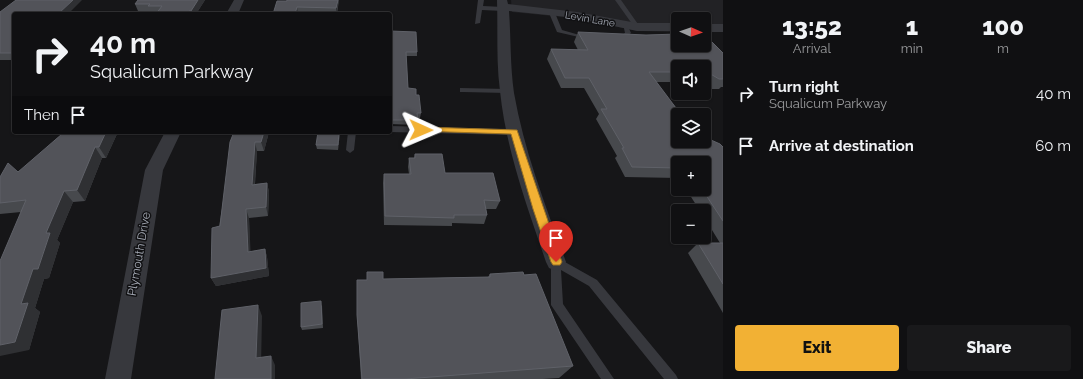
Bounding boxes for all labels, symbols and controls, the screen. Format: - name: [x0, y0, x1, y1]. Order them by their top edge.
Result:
- street label: Levin Lane: [564, 9, 616, 29]
- north arrow: [671, 12, 711, 52]
- map controls: [671, 12, 711, 244]
- text: 13:52: [782, 12, 842, 41]
- text: 1: [906, 12, 918, 41]
- text: 100: [982, 12, 1024, 41]
- text: 40 m: [90, 27, 156, 60]
- icon: right: [24, 28, 76, 80]
- text: Arrival: [793, 41, 831, 56]
- text: min: [901, 41, 923, 56]
- text: m: [997, 41, 1009, 56]
- button: sound: [671, 60, 711, 100]
- text: Squalicum Parkway: [90, 61, 254, 82]
- text: Turn right: [769, 78, 839, 96]
- icon: right: [735, 83, 757, 105]
- text: 40 m: [1036, 85, 1071, 103]
- text: Squalicum Parkway: [769, 96, 887, 111]
- icon: arrive: [67, 104, 89, 126]
- text: Then: [24, 106, 59, 124]
- button: layers: [671, 108, 711, 148]
- position arrow: [400, 109, 442, 151]
- icon: arrive: [735, 135, 757, 157]
- text: Arrive at destination: [769, 137, 914, 155]
- text: 60 m: [1035, 137, 1071, 155]
- button: +: [671, 156, 711, 196]
- button: −: [671, 204, 711, 244]
- street label: Plymouth Drive: [125, 211, 153, 297]
- pin: [539, 221, 573, 262]
- icon: arrive: [545, 227, 567, 249]
- button: Exit: [735, 325, 899, 371]
- button: Share: [907, 325, 1071, 371]

